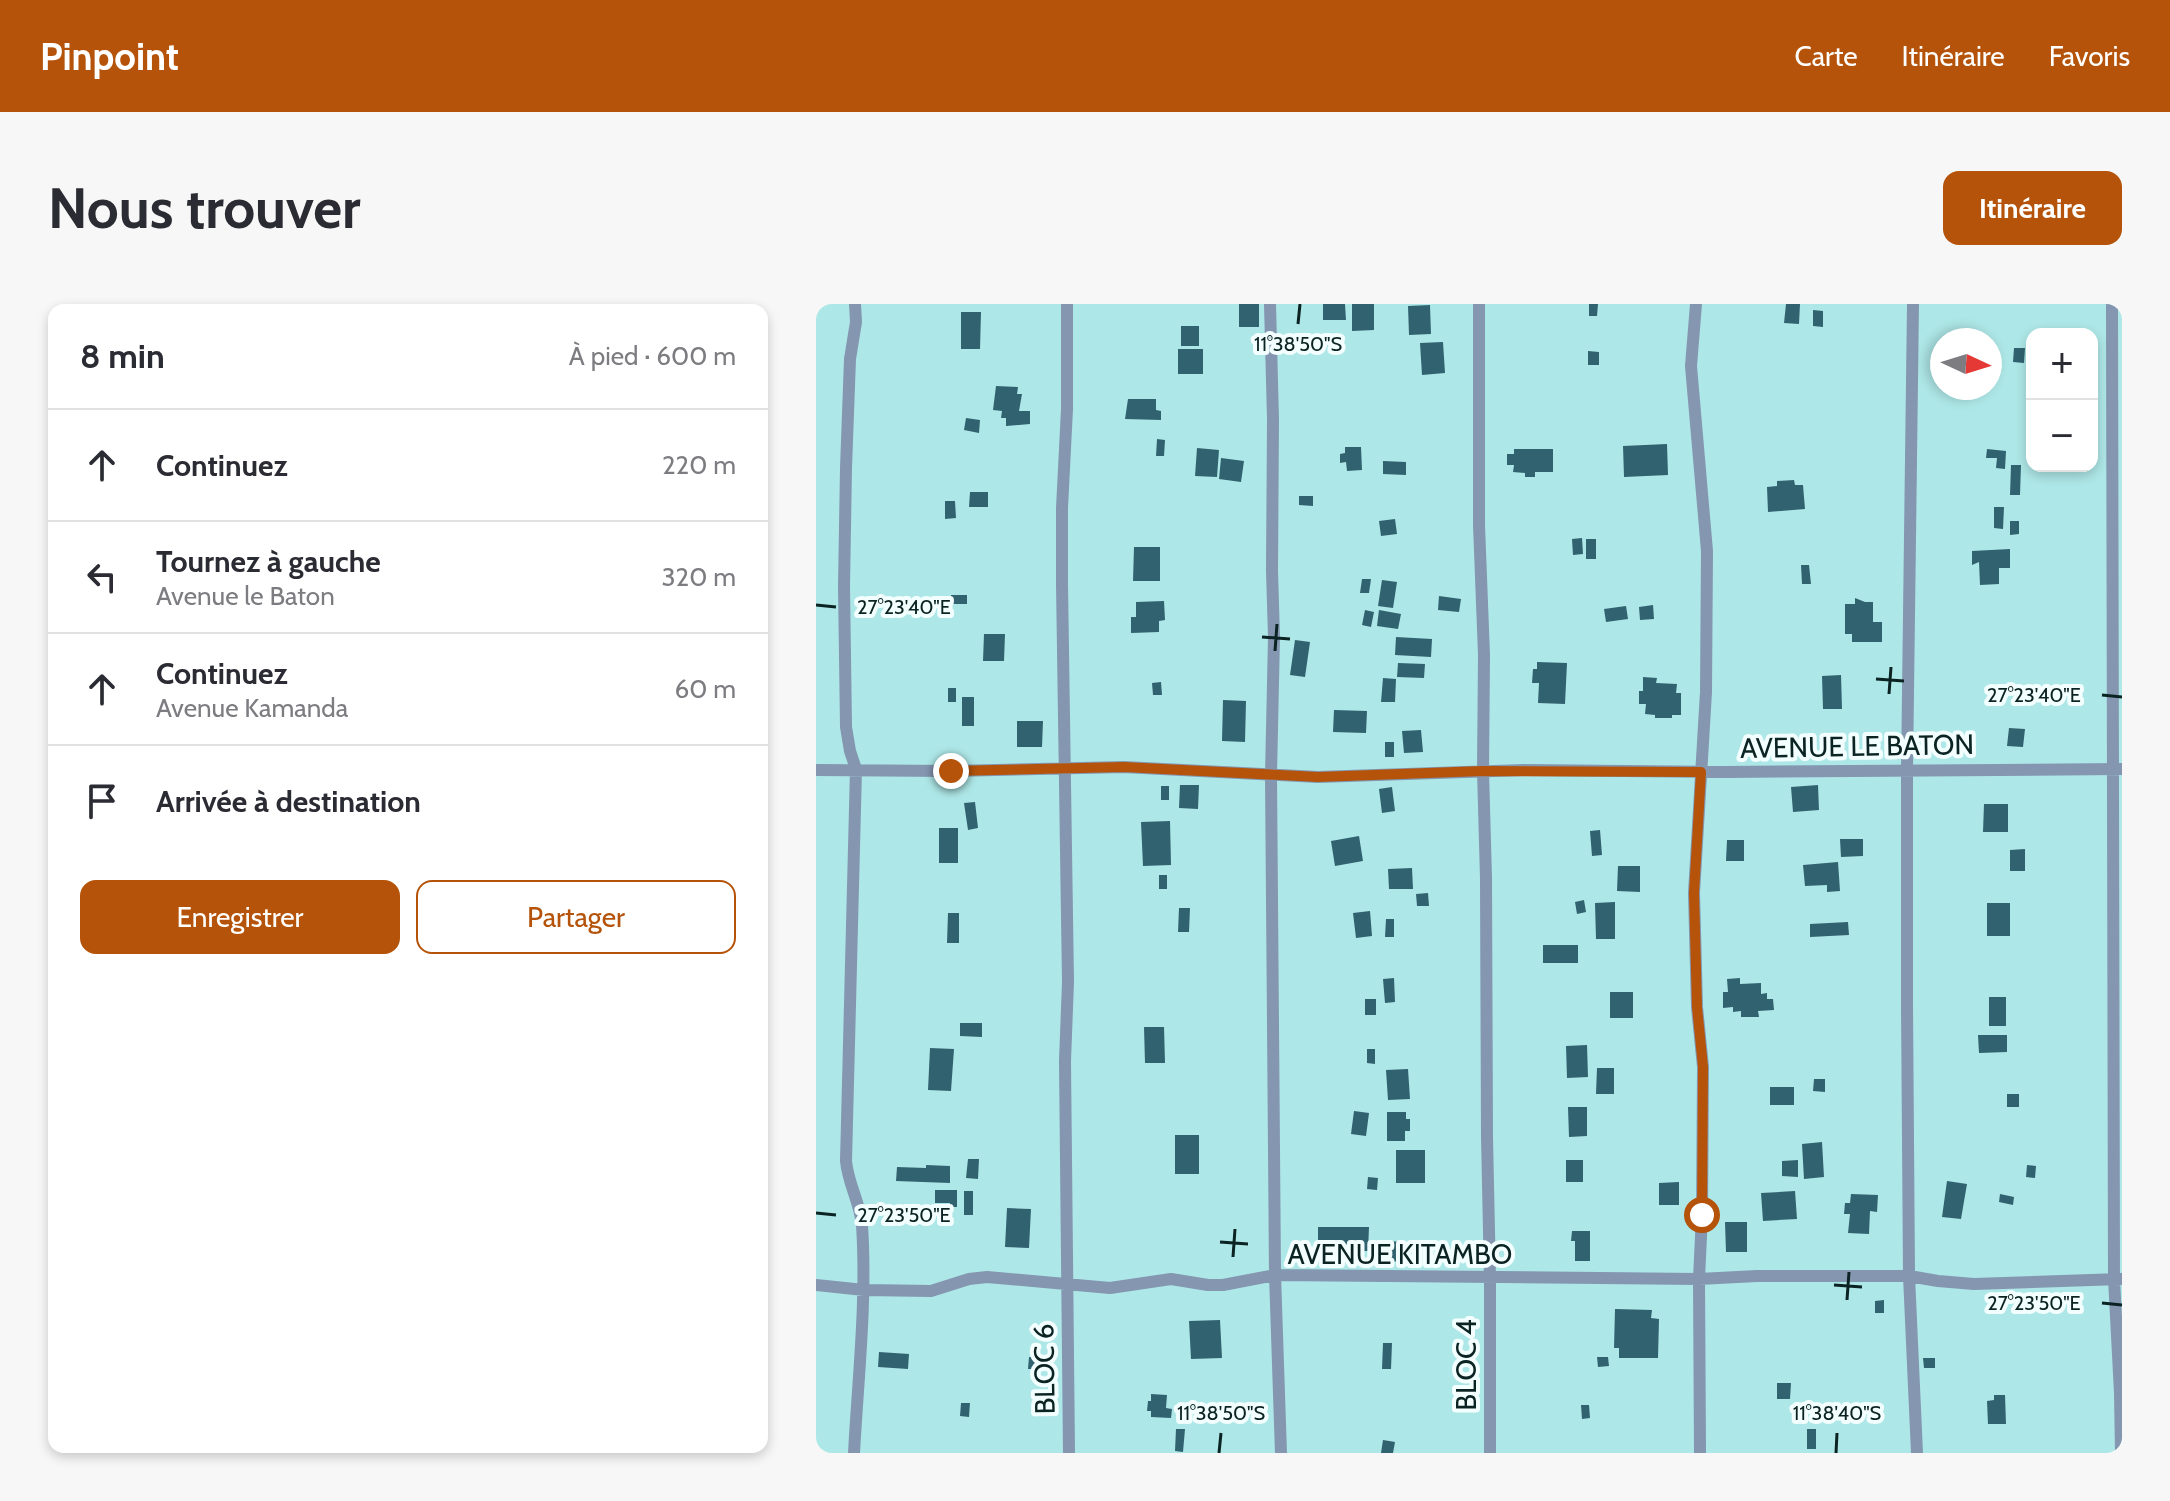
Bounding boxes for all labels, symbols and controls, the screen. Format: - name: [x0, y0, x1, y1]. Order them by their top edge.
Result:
- text: Pinpoint: [40, 33, 179, 80]
- text: Carte: [1794, 39, 1858, 73]
- text: Itinéraire: [1902, 39, 2005, 73]
- text: Favoris: [2049, 39, 2130, 73]
- button: Itinéraire: [1943, 171, 2122, 245]
- text: Nous trouver: [48, 174, 361, 242]
- north arrow: [1930, 328, 2002, 400]
- map controls: [2026, 328, 2098, 472]
- button: +: [2026, 328, 2098, 400]
- text: 11°38'50"S: [1254, 332, 1342, 356]
- text: 8 min: [80, 335, 165, 377]
- text: À pied · 600 m: [569, 340, 736, 372]
- button: −: [2026, 400, 2098, 472]
- icon: ahead: [80, 443, 124, 487]
- text: Continuez: [156, 447, 288, 484]
- text: 220 m: [662, 449, 736, 481]
- text: Tournez à gauche: [156, 543, 381, 580]
- icon: left: [80, 555, 124, 599]
- text: 320 m: [662, 561, 736, 593]
- text: Avenue le Baton: [156, 580, 335, 612]
- text: 27°23'40"E: [857, 595, 951, 619]
- text: Continuez: [156, 655, 288, 692]
- icon: ahead: [80, 667, 124, 711]
- text: 60 m: [674, 673, 736, 705]
- text: 27°23'40"E: [1987, 683, 2081, 707]
- text: Avenue Kamanda: [156, 692, 348, 724]
- street label: AVENUE LE BATON: [1740, 727, 1974, 765]
- route end: [933, 753, 969, 789]
- icon: arrive: [80, 779, 124, 823]
- text: Arrivée à destination: [156, 783, 421, 820]
- button: Enregistrer: [80, 880, 400, 954]
- button: Partager: [416, 880, 736, 954]
- route start: [1684, 1197, 1720, 1233]
- text: 27°23'50"E: [857, 1203, 951, 1227]
- street label: AVENUE KITAMBO: [1288, 1237, 1512, 1271]
- text: 27°23'50"E: [1987, 1291, 2081, 1315]
- street label: BLOC 4: [1449, 1319, 1483, 1411]
- street label: BLOC 6: [1026, 1323, 1062, 1415]
- text: 11°38'50"S: [1177, 1401, 1265, 1425]
- text: 11°38'40"S: [1793, 1401, 1882, 1425]

